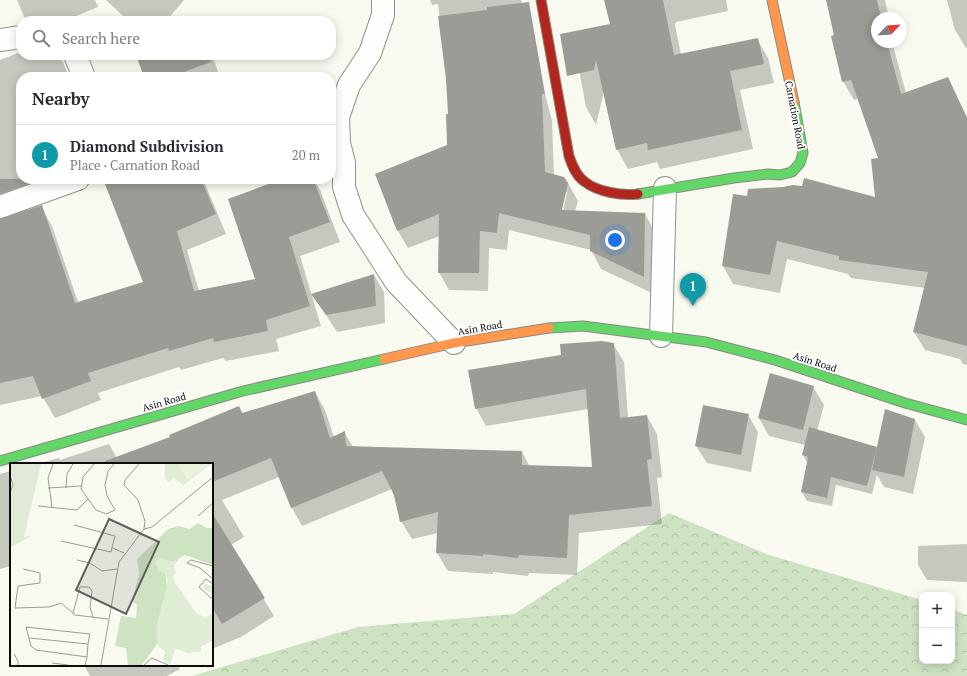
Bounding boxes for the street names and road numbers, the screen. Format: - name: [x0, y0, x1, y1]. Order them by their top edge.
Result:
- street label: Carnation Road: [782, 80, 808, 151]
- street label: Asin Road: [457, 318, 504, 338]
- street label: Asin Road: [792, 349, 839, 375]
- street label: Asin Road: [141, 389, 188, 414]

